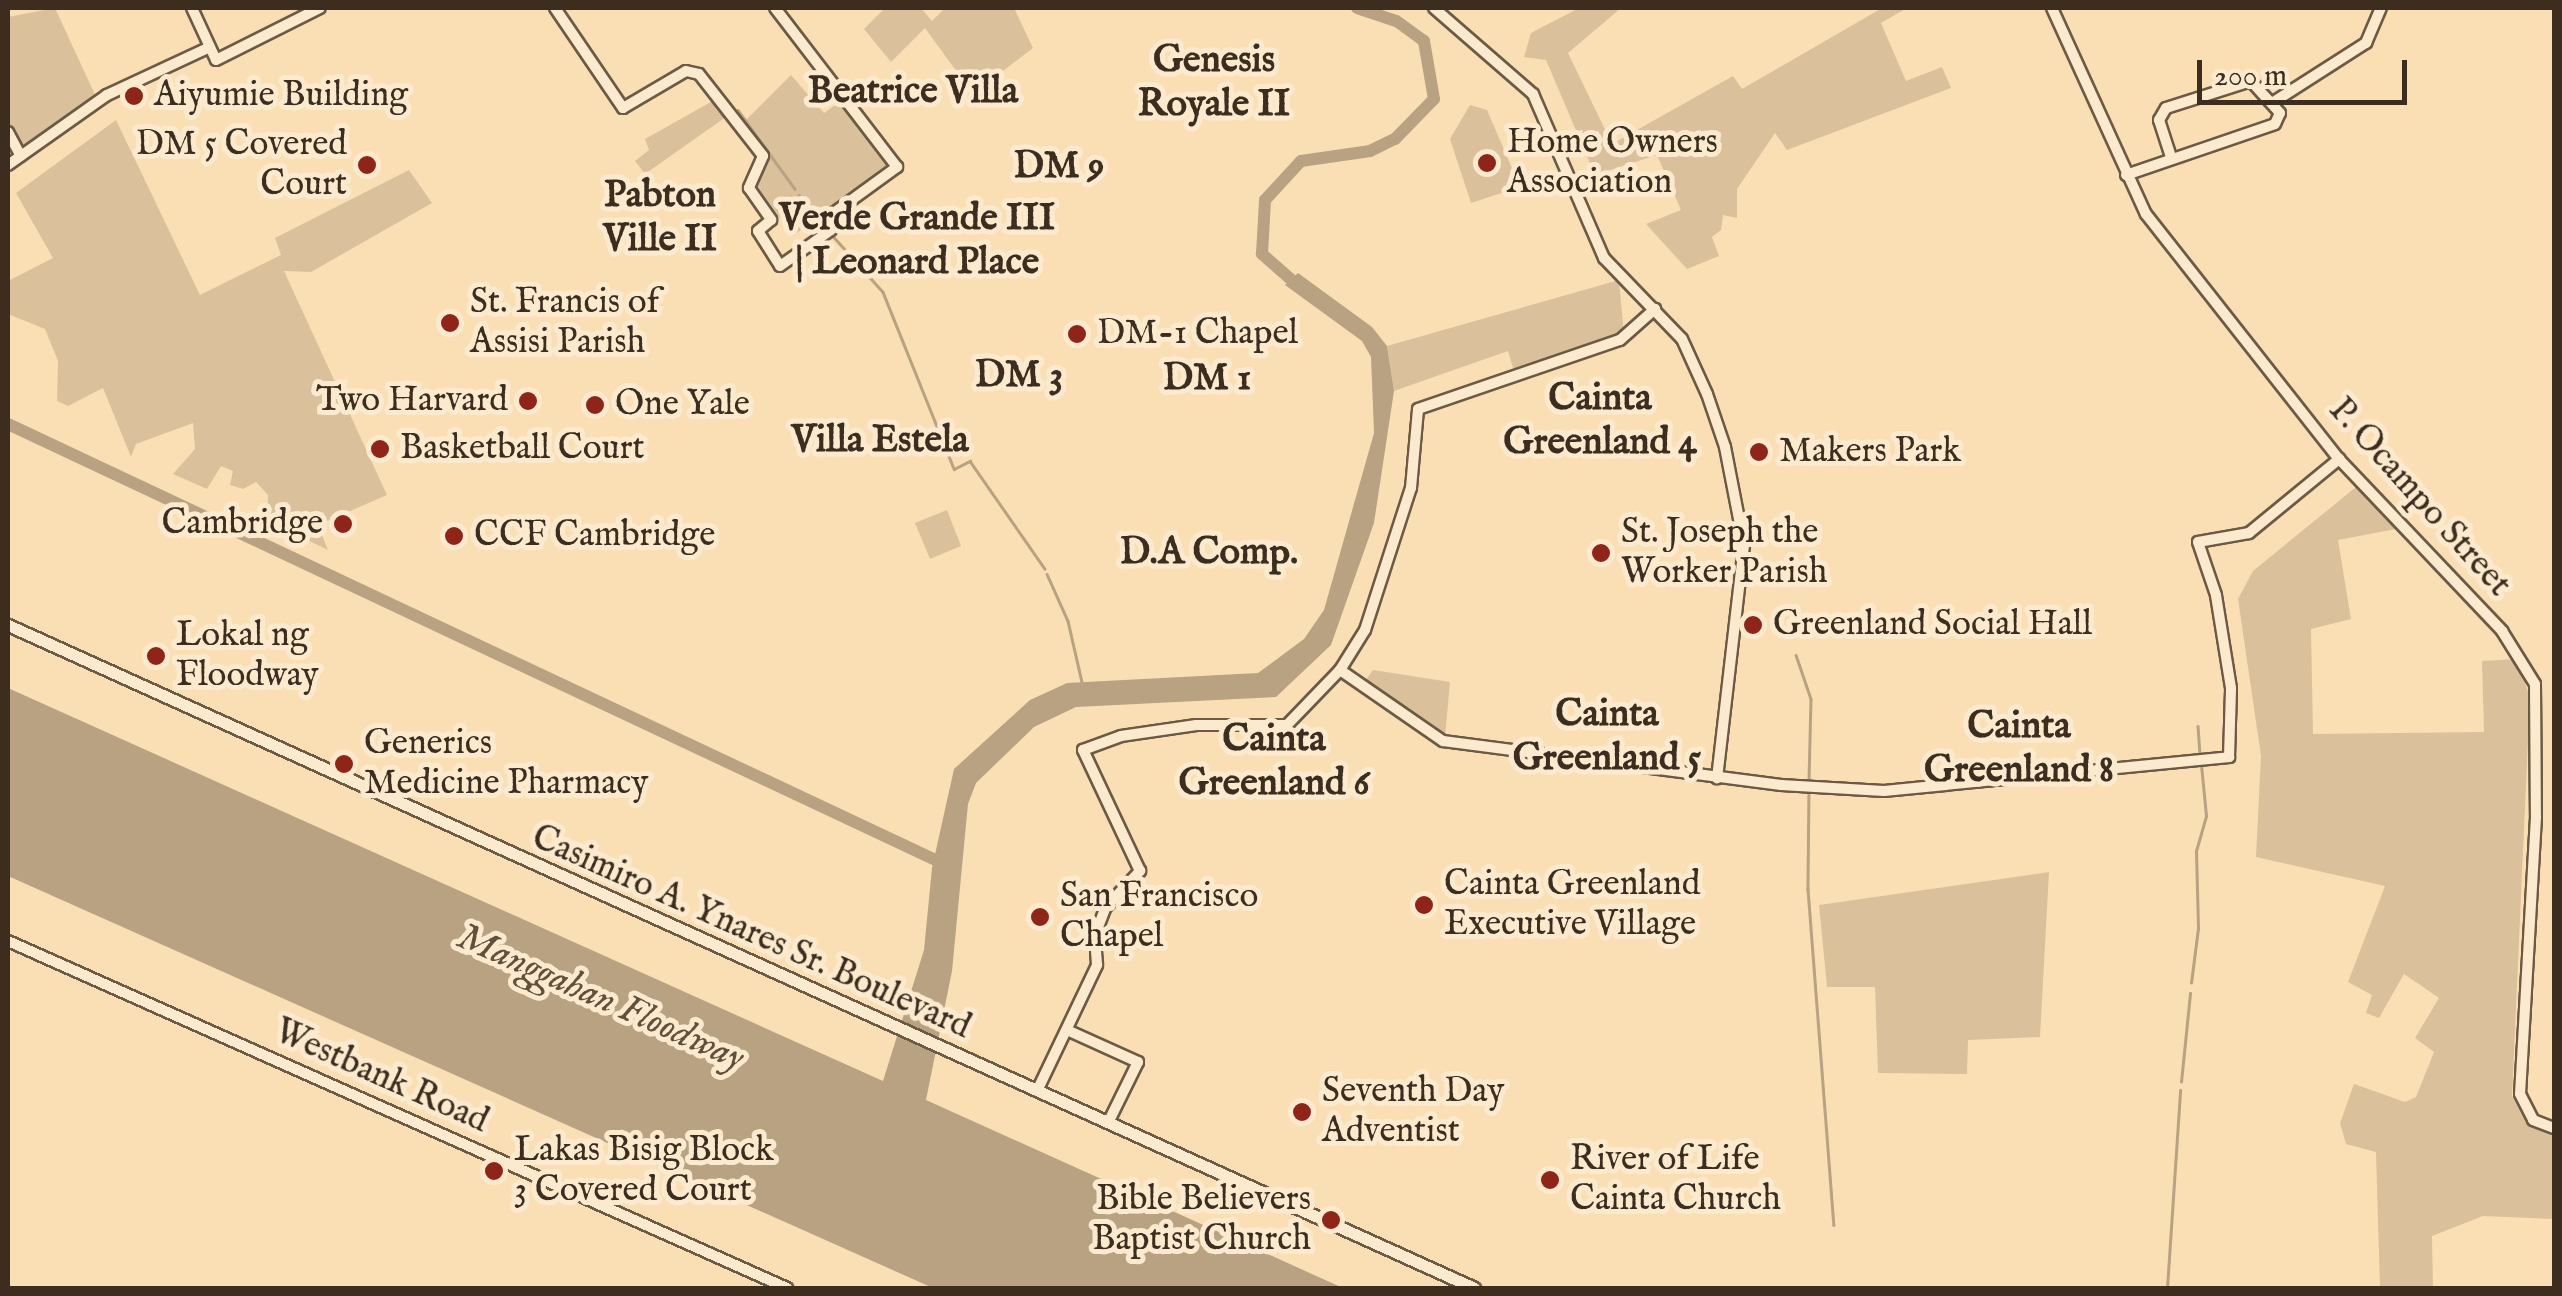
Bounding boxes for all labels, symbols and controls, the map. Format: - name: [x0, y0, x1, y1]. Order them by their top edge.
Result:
- district label: Genesis Royale II: [1138, 39, 1290, 128]
- scale bar: [2202, 40, 2412, 102]
- text: 200 m: [2214, 58, 2287, 96]
- district label: Beatrice Villa: [808, 70, 1018, 116]
- place label: Aiyumie Building: [154, 75, 408, 117]
- marker: Aiyumie Building: [123, 85, 145, 107]
- place label: Home Owners Association: [1507, 122, 1718, 204]
- place label: DM 5 Covered Court: [136, 124, 347, 206]
- district label: DM 9: [1014, 145, 1104, 191]
- marker: Home Owners Association: [1476, 152, 1498, 174]
- marker: DM 5 Covered Court: [356, 154, 378, 176]
- district label: Pabton Ville II: [603, 174, 717, 264]
- district label: Verde Grande III | Leonard Place: [779, 197, 1055, 286]
- place label: St. Francis of Assisi Parish: [470, 282, 659, 364]
- marker: St. Francis of Assisi Parish: [439, 312, 461, 334]
- place label: DM-1 Chapel: [1097, 313, 1298, 355]
- marker: DM-1 Chapel: [1066, 323, 1088, 345]
- district label: DM 3: [975, 354, 1063, 400]
- district label: DM 1: [1163, 357, 1251, 403]
- district label: Cainta Greenland 4: [1503, 377, 1697, 466]
- place label: Two Harvard: [316, 380, 508, 422]
- place label: One Yale: [615, 384, 750, 426]
- marker: Two Harvard: [517, 390, 539, 412]
- street label: P. Ocampo Street: [2319, 390, 2519, 606]
- marker: One Yale: [584, 394, 606, 416]
- district label: Villa Estela: [791, 419, 969, 465]
- place label: Basketball Court: [400, 428, 645, 470]
- place label: Makers Park: [1779, 431, 1961, 473]
- marker: Basketball Court: [369, 438, 391, 460]
- marker: Makers Park: [1748, 441, 1770, 463]
- place label: Cambridge: [162, 503, 323, 545]
- place label: St. Joseph the Worker Parish: [1621, 512, 1827, 594]
- marker: Cambridge: [332, 513, 354, 535]
- place label: CCF Cambridge: [474, 515, 715, 557]
- marker: CCF Cambridge: [443, 525, 465, 547]
- district label: D.A Comp.: [1120, 531, 1298, 577]
- marker: St. Joseph the Worker Parish: [1590, 542, 1612, 564]
- place label: Greenland Social Hall: [1773, 604, 2092, 646]
- marker: Greenland Social Hall: [1742, 614, 1764, 636]
- place label: Lokal ng Floodway: [176, 615, 319, 697]
- marker: Lokal ng Floodway: [145, 645, 167, 667]
- district label: Cainta Greenland 5: [1513, 693, 1701, 782]
- district label: Cainta Greenland 8: [1924, 705, 2114, 794]
- district label: Cainta Greenland 6: [1179, 718, 1369, 808]
- place label: Generics Medicine Pharmacy: [364, 723, 649, 805]
- marker: Generics Medicine Pharmacy: [333, 753, 355, 775]
- street label: Casimiro A. Ynares Sr. Boulevard: [525, 817, 977, 1049]
- place label: Cainta Greenland Executive Village: [1444, 864, 1700, 946]
- place label: San Francisco Chapel: [1060, 876, 1258, 958]
- marker: Cainta Greenland Executive Village: [1413, 894, 1435, 916]
- marker: San Francisco Chapel: [1029, 906, 1051, 928]
- water label: Manggahan Floodway: [449, 915, 751, 1083]
- street label: Westbank Road: [267, 1011, 495, 1143]
- place label: Seventh Day Adventist: [1322, 1071, 1504, 1153]
- marker: Seventh Day Adventist: [1291, 1101, 1313, 1123]
- place label: Lakas Bisig Block 3 Covered Court: [514, 1130, 774, 1212]
- place label: River of Life Cainta Church: [1570, 1139, 1781, 1221]
- marker: Lakas Bisig Block 3 Covered Court: [483, 1160, 505, 1182]
- marker: River of Life Cainta Church: [1539, 1169, 1561, 1191]
- place label: Bible Believers Baptist Church: [1092, 1179, 1311, 1261]
- marker: Bible Believers Baptist Church: [1320, 1209, 1342, 1231]

